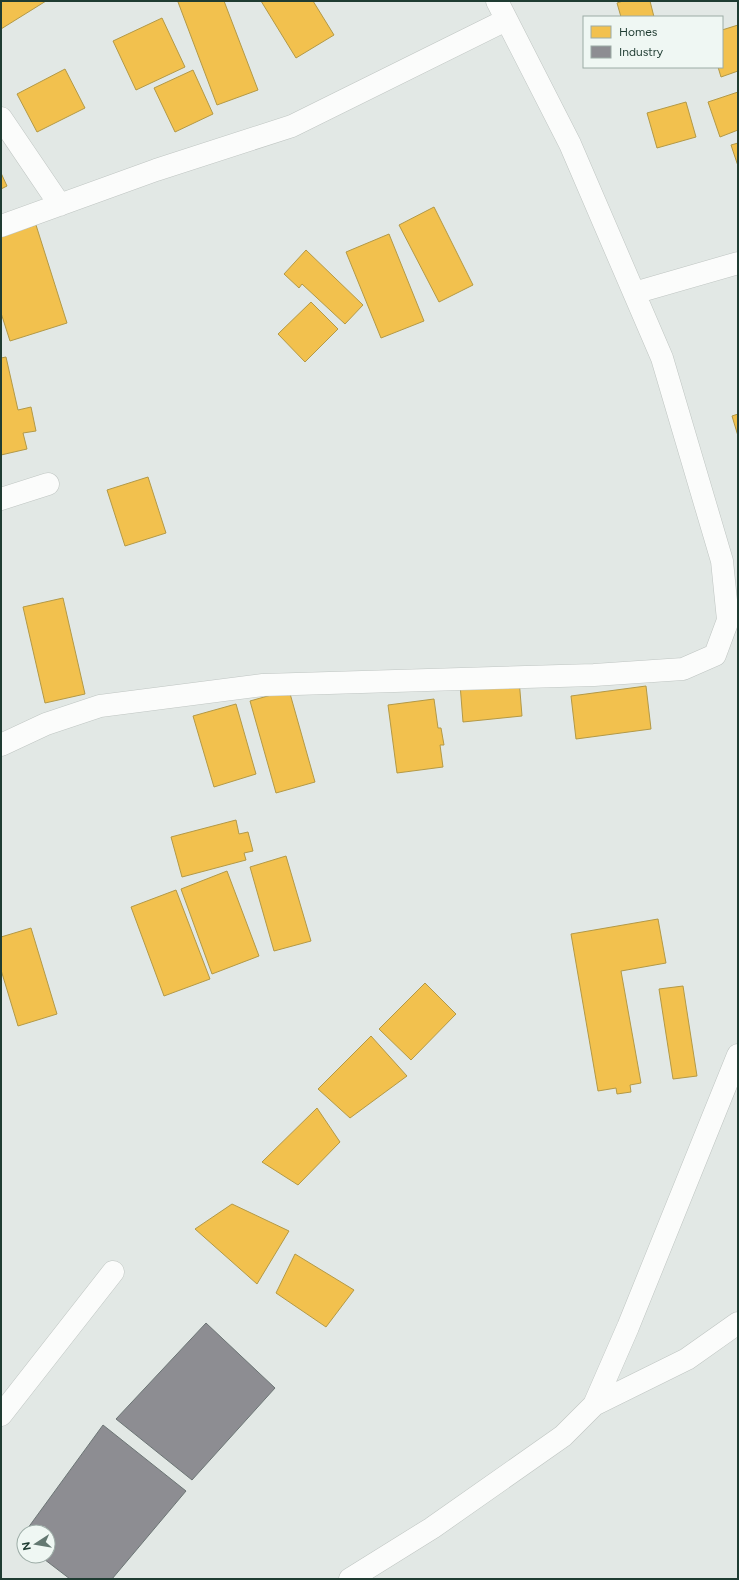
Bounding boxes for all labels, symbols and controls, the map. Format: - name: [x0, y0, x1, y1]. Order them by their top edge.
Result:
- legend: [583, 16, 723, 68]
- text: Homes: [619, 25, 658, 39]
- text: Industry: [619, 45, 664, 59]
- north arrow: [16, 1524, 56, 1564]
- text: N: [19, 1540, 34, 1551]

